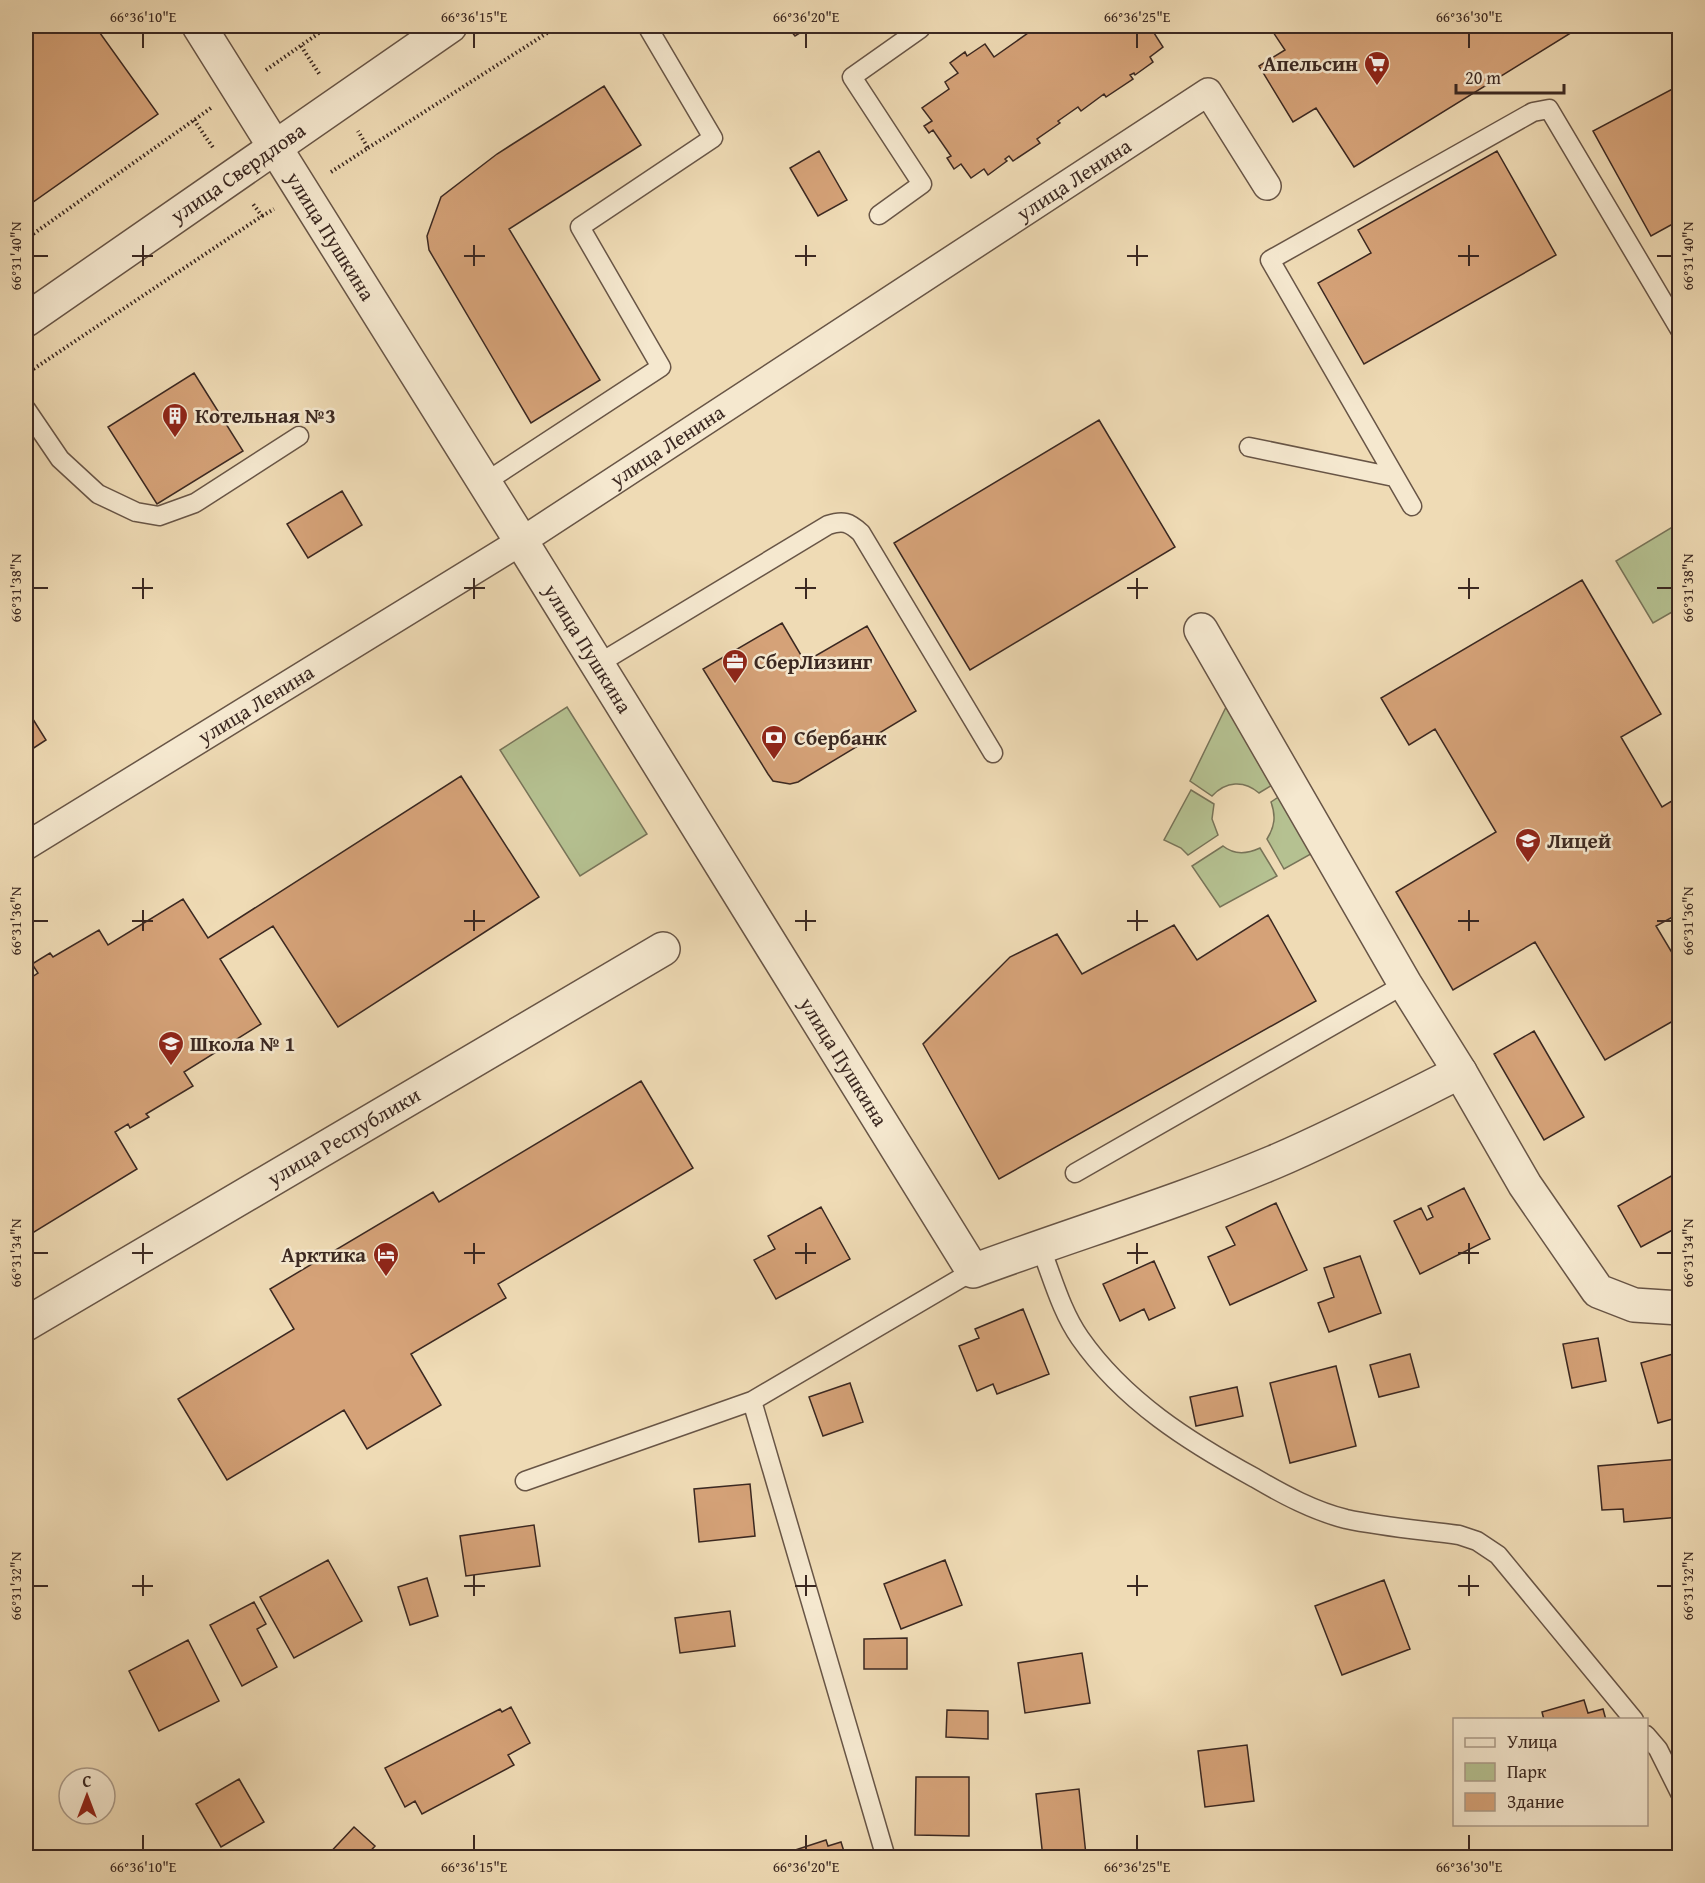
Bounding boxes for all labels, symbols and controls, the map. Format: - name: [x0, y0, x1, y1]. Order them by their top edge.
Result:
- text: 66°36'10"E: [110, 6, 177, 27]
- text: 66°36'15"E: [441, 6, 508, 27]
- text: 66°36'20"E: [773, 6, 840, 27]
- text: 66°36'25"E: [1104, 6, 1171, 27]
- text: 66°36'30"E: [1436, 6, 1503, 27]
- place label: Апельсин: [1263, 48, 1358, 79]
- supermarket icon: Апельсин: [1362, 49, 1392, 87]
- scale bar: [1456, 57, 1564, 95]
- text: 20 m: [1465, 64, 1501, 91]
- street label: улица Свердлова: [163, 115, 312, 231]
- street label: улица Ленина: [1009, 130, 1137, 229]
- street label: улица Пушкина: [278, 165, 383, 307]
- text: 66°31'40"N: [5, 221, 26, 290]
- text: 66°31'40"N: [1677, 221, 1698, 290]
- street label: улица Ленина: [603, 396, 731, 495]
- place label: Котельная №3: [195, 400, 336, 431]
- building icon: Котельная №3: [160, 401, 190, 439]
- text: 66°31'38"N: [5, 553, 26, 622]
- text: 66°31'38"N: [1677, 553, 1698, 622]
- street label: улица Пушкина: [536, 577, 640, 719]
- place label: СберЛизинг: [754, 646, 873, 677]
- office icon: СберЛизинг: [720, 647, 750, 685]
- street label: улица Ленина: [191, 656, 320, 752]
- place label: Сбербанк: [794, 722, 888, 753]
- bank icon: Сбербанк: [759, 723, 789, 761]
- place label: Лицей: [1547, 825, 1611, 856]
- school or university icon: Лицей: [1513, 826, 1543, 864]
- text: 66°31'36"N: [5, 886, 26, 955]
- text: 66°31'36"N: [1677, 886, 1698, 955]
- street label: улица Пушкина: [791, 990, 896, 1132]
- place label: Школа № 1: [190, 1028, 295, 1059]
- school or university icon: Школа № 1: [156, 1029, 186, 1067]
- street label: улица Республики: [261, 1079, 426, 1194]
- text: 66°31'34"N: [5, 1218, 26, 1287]
- text: 66°31'34"N: [1677, 1218, 1698, 1287]
- place label: Арктика: [281, 1239, 366, 1270]
- hotel icon: Арктика: [371, 1240, 401, 1278]
- text: 66°31'32"N: [5, 1551, 26, 1620]
- text: 66°31'32"N: [1677, 1551, 1698, 1620]
- legend: [1453, 1718, 1648, 1826]
- text: Улица: [1507, 1728, 1558, 1755]
- text: Парк: [1507, 1758, 1547, 1785]
- north arrow: [57, 1766, 117, 1826]
- text: С: [82, 1769, 92, 1793]
- text: Здание: [1507, 1788, 1564, 1815]
- text: 66°36'10"E: [110, 1856, 177, 1877]
- text: 66°36'15"E: [441, 1856, 508, 1877]
- text: 66°36'20"E: [773, 1856, 840, 1877]
- text: 66°36'25"E: [1104, 1856, 1171, 1877]
- text: 66°36'30"E: [1436, 1856, 1503, 1877]

